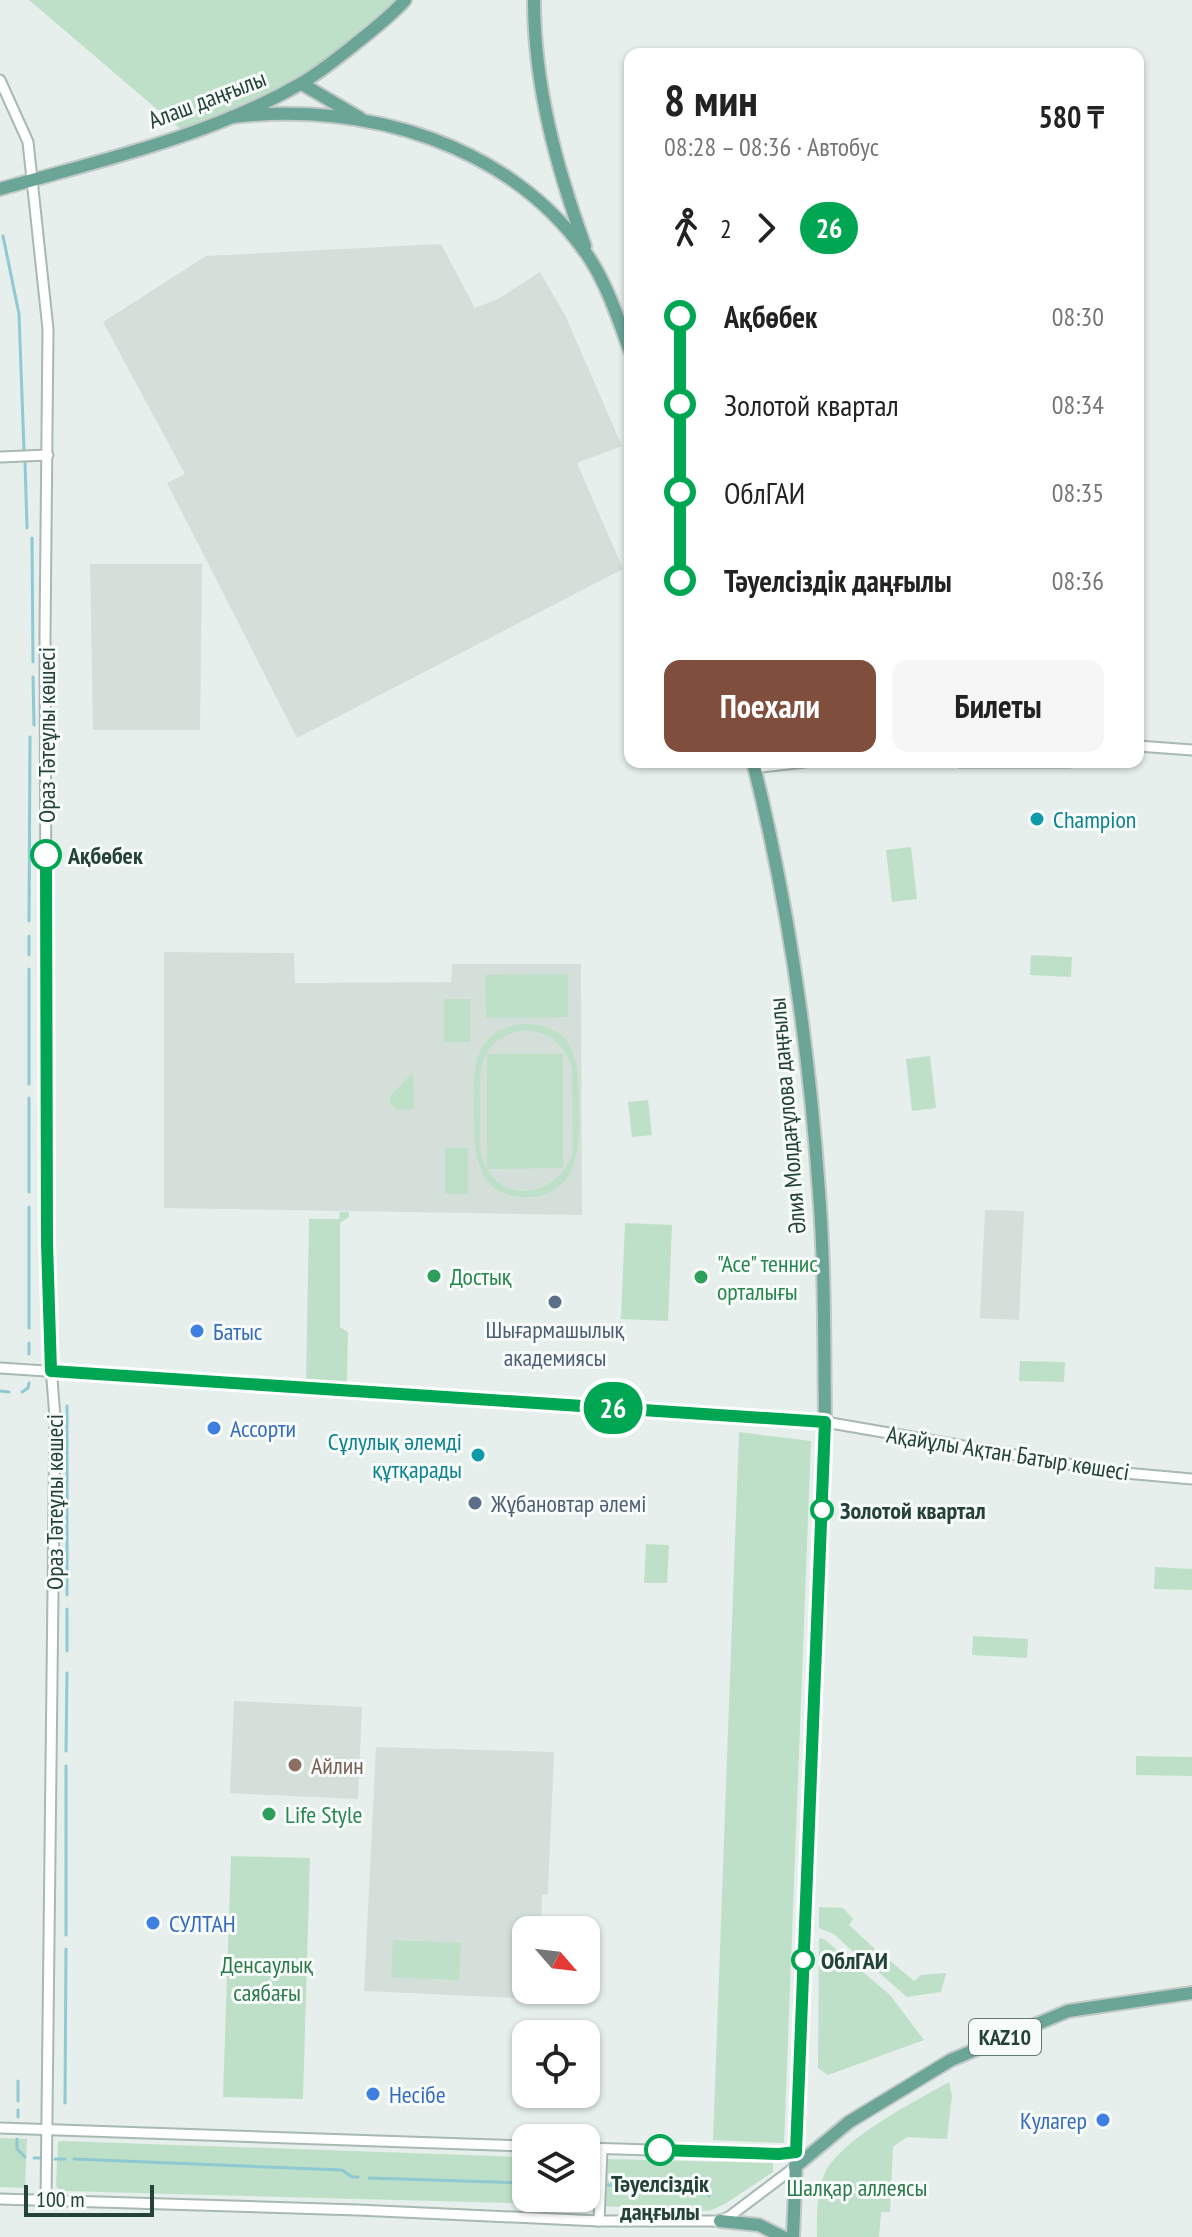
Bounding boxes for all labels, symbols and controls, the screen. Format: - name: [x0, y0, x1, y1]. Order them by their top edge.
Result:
- street label: Алаш даңғылы: [144, 62, 270, 136]
- text: 8 мин: [664, 71, 758, 128]
- text: 580 ₸: [1038, 97, 1104, 136]
- text: 08:28 – 08:36 · Автобус: [664, 130, 879, 163]
- icon: walk: [664, 206, 708, 250]
- icon: forward: [744, 206, 788, 250]
- text: 26: [816, 209, 842, 246]
- text: 2: [720, 212, 732, 245]
- text: Ақбөбек: [724, 297, 817, 336]
- text: 08:30: [1052, 300, 1104, 333]
- text: Золотой квартал: [724, 385, 899, 424]
- text: 08:34: [1052, 388, 1104, 421]
- text: ОблГАИ: [724, 473, 805, 512]
- text: 08:35: [1052, 476, 1104, 509]
- text: Тәуелсіздік даңғылы: [724, 561, 952, 600]
- text: 08:36: [1052, 564, 1104, 597]
- street label: Ораз Тәтеұлы көшесі: [31, 647, 62, 823]
- button: Поехали: [664, 660, 876, 752]
- button: Билеты: [892, 660, 1104, 752]
- place label: Champion: [1053, 804, 1136, 835]
- marker: Champion: [1028, 810, 1046, 828]
- marker: Ақбөбек: [31, 840, 61, 870]
- place label: Ақбөбек: [67, 840, 143, 871]
- street label: Әлия Молдағұлова даңғылы: [761, 997, 813, 1235]
- place label: "Ace" теннис орталығы: [717, 1248, 818, 1307]
- place label: Достық: [450, 1261, 512, 1292]
- marker: Достық: [425, 1267, 443, 1285]
- marker: "Ace" теннис орталығы: [692, 1268, 710, 1286]
- marker: Шығармашылық академиясы: [546, 1293, 564, 1311]
- place label: Шығармашылық академиясы: [486, 1314, 625, 1373]
- place label: Батыс: [213, 1316, 263, 1347]
- marker: Батыс: [188, 1322, 206, 1340]
- line badge: 26: [577, 1382, 649, 1434]
- text: 26: [600, 1389, 626, 1426]
- place label: Ассорти: [230, 1413, 296, 1444]
- street label: Ораз Тәтеұлы көшесі: [39, 1414, 70, 1590]
- street label: Ақайұлы Ақтан Батыр көшесі: [884, 1418, 1132, 1488]
- marker: Ассорти: [205, 1419, 223, 1437]
- place label: Сұлулық әлемді құтқарады: [328, 1426, 462, 1485]
- marker: Сұлулық әлемді құтқарады: [469, 1446, 487, 1464]
- place label: Жұбановтар әлемі: [490, 1488, 647, 1519]
- marker: Жұбановтар әлемі: [466, 1494, 484, 1512]
- place label: Золотой квартал: [840, 1495, 986, 1526]
- marker: Золотой квартал: [811, 1499, 833, 1521]
- place label: Айлин: [311, 1750, 364, 1781]
- marker: Айлин: [286, 1756, 304, 1774]
- place label: Life Style: [285, 1799, 362, 1830]
- marker: Life Style: [260, 1805, 278, 1823]
- place label: СУЛТАН: [169, 1908, 236, 1939]
- marker: СУЛТАН: [144, 1914, 162, 1932]
- north arrow: [512, 1916, 600, 2004]
- map controls: [512, 1916, 600, 2212]
- place label: ОблГАИ: [821, 1945, 888, 1976]
- park label: Денсаулық саябағы: [221, 1949, 313, 2008]
- marker: ОблГАИ: [792, 1949, 814, 1971]
- road number: KAZ10: [969, 2019, 1041, 2055]
- button: locate: [512, 2020, 600, 2108]
- place label: Несiбе: [389, 2079, 446, 2110]
- marker: Несiбе: [364, 2085, 382, 2103]
- place label: Кулагер: [1020, 2105, 1087, 2136]
- marker: Кулагер: [1094, 2111, 1112, 2129]
- button: layers: [512, 2124, 600, 2212]
- marker: Тәуелсіздік даңғылы: [645, 2135, 675, 2165]
- place label: Тәуелсіздік даңғылы: [611, 2168, 709, 2227]
- park label: Шалқар аллеясы: [787, 2172, 927, 2203]
- scale bar: [24, 2181, 154, 2217]
- text: 100 m: [36, 2185, 85, 2213]

